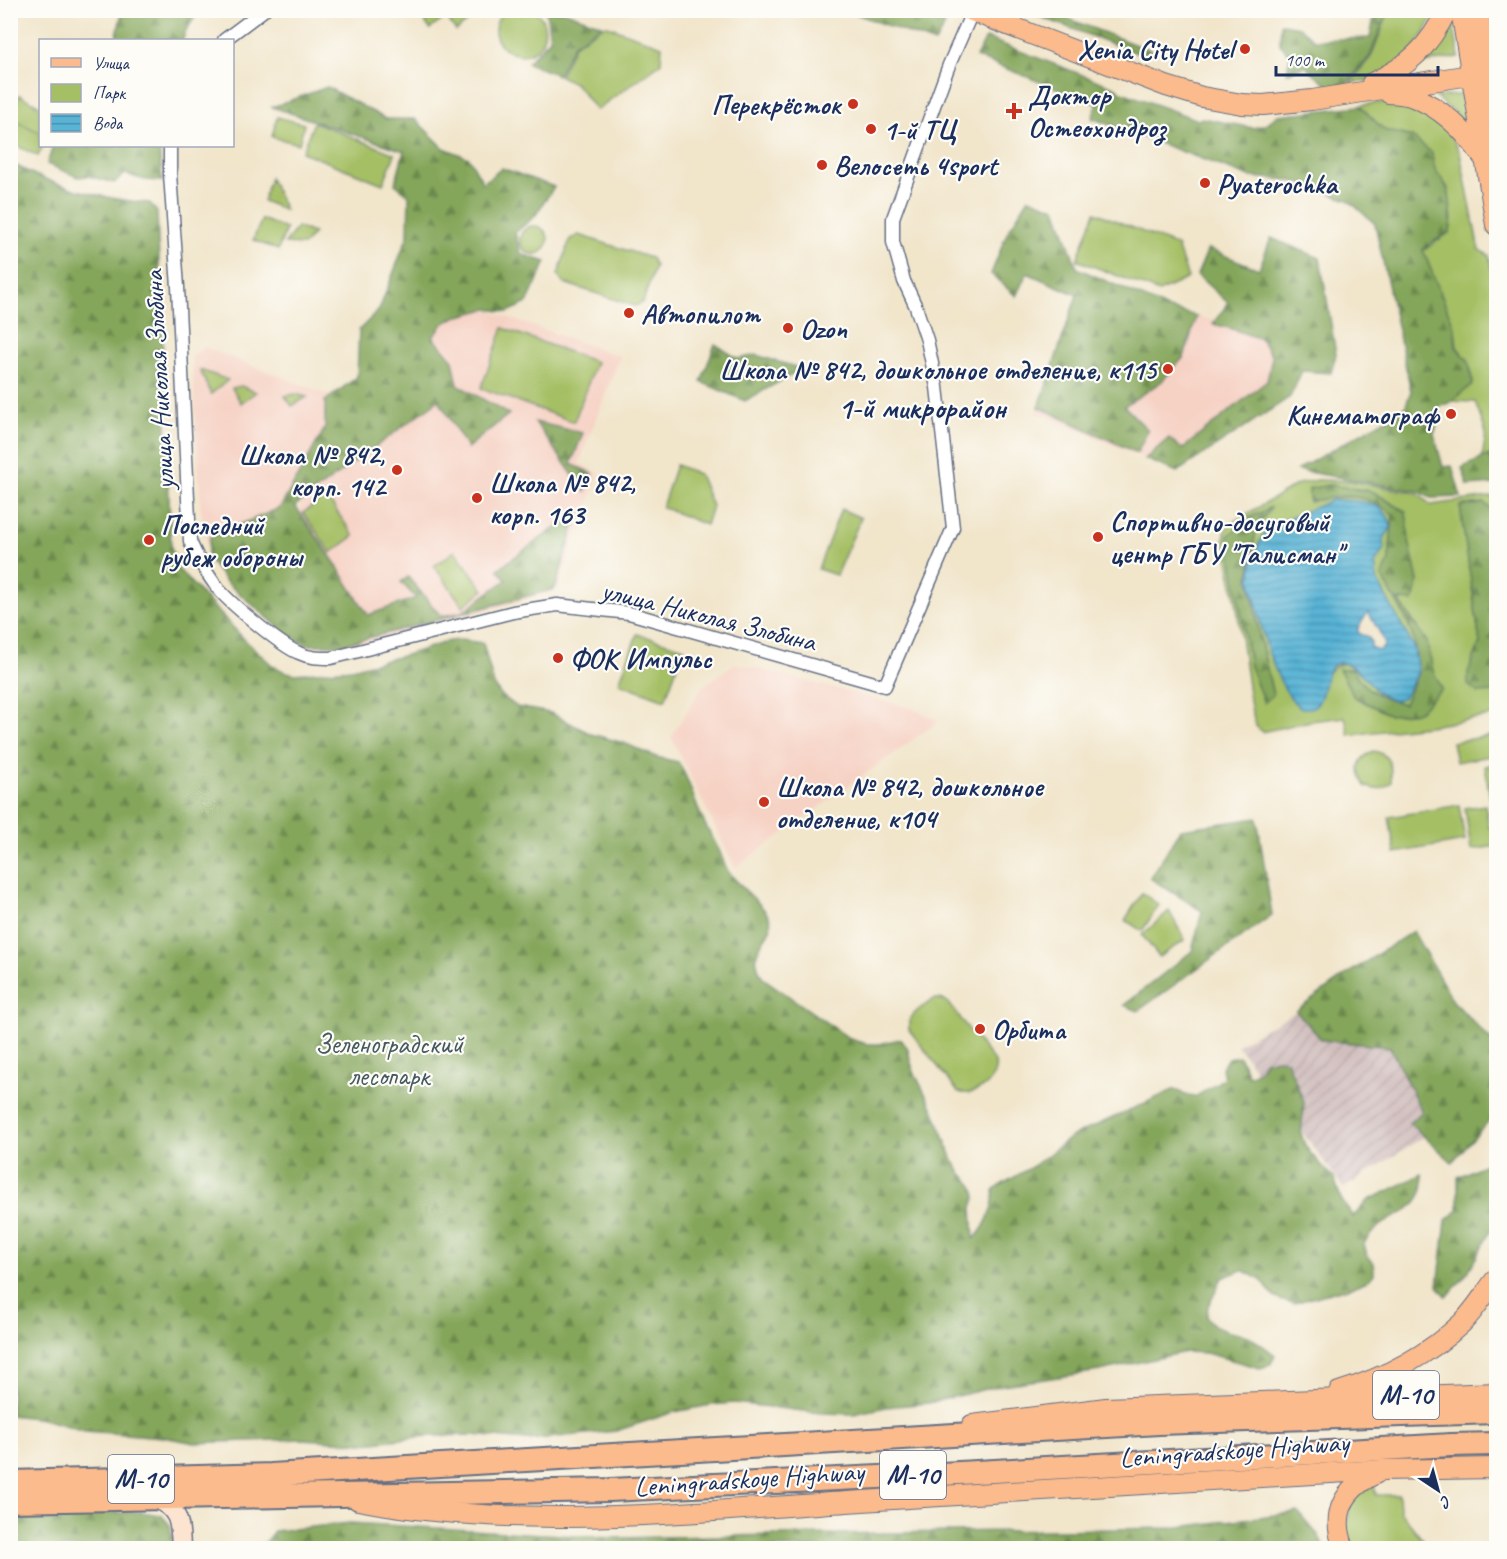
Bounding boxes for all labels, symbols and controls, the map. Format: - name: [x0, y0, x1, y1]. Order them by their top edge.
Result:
- place label: Xenia City Hotel: [1078, 32, 1238, 67]
- legend: [39, 39, 234, 147]
- scale bar: [1276, 39, 1438, 77]
- marker: Xenia City Hotel: [1238, 42, 1252, 56]
- text: 100 m: [1285, 49, 1326, 71]
- text: Улица: [93, 52, 130, 74]
- place label: Доктор Остеохондроз: [1028, 78, 1167, 146]
- text: Парк: [93, 82, 127, 104]
- place label: Перекрёсток: [711, 87, 843, 122]
- marker: Перекрёсток: [846, 97, 860, 111]
- marker: Доктор Остеохондроз: [1005, 102, 1023, 120]
- text: Вода: [93, 112, 124, 134]
- place label: 1-й ТЦ: [883, 112, 958, 147]
- marker: 1-й ТЦ: [864, 122, 878, 136]
- place label: Велосеть 4sport: [834, 148, 1000, 183]
- marker: Велосеть 4sport: [815, 158, 829, 172]
- place label: Pyaterochka: [1217, 166, 1339, 201]
- marker: Pyaterochka: [1198, 176, 1212, 190]
- street label: улица Николая Злобина: [135, 268, 182, 493]
- place label: Автопилот: [641, 296, 762, 331]
- marker: Автопилот: [622, 306, 636, 320]
- place label: Ozon: [800, 311, 848, 346]
- marker: Ozon: [781, 321, 795, 335]
- place label: Школа № 842, дошкольное отделение, к115: [719, 352, 1159, 387]
- marker: Школа № 842, дошкольное отделение, к115: [1161, 362, 1175, 376]
- district label: 1-й микрорайон: [838, 389, 1008, 427]
- place label: Кинематограф: [1286, 397, 1440, 432]
- marker: Кинематограф: [1444, 407, 1458, 421]
- place label: Школа № 842, корп. 142: [238, 437, 387, 504]
- marker: Школа № 842, корп. 142: [390, 463, 404, 477]
- place label: Школа № 842, корп. 163: [489, 465, 636, 532]
- marker: Школа № 842, корп. 163: [470, 491, 484, 505]
- place label: Спортивно-досуговый центр ГБУ "Талисман": [1110, 504, 1348, 571]
- place label: Последний рубеж обороны: [161, 507, 305, 574]
- marker: Спортивно-досуговый центр ГБУ "Талисман": [1091, 530, 1105, 544]
- marker: Последний рубеж обороны: [142, 533, 156, 547]
- street label: улица Николая Злобина: [596, 571, 821, 659]
- place label: ФОК Импульс: [570, 641, 713, 676]
- marker: ФОК Импульс: [551, 651, 565, 665]
- place label: Школа № 842, дошкольное отделение, к104: [776, 769, 1045, 836]
- marker: Школа № 842, дошкольное отделение, к104: [757, 795, 771, 809]
- place label: Орбита: [992, 1012, 1067, 1047]
- marker: Орбита: [973, 1022, 987, 1036]
- park label: Зеленоградский лесопарк: [315, 1026, 464, 1093]
- road number: М-10: [1373, 1371, 1439, 1419]
- street label: Leningradskoye Highway: [1118, 1424, 1352, 1475]
- road number: М-10: [880, 1451, 946, 1499]
- street label: Leningradskoye Highway: [633, 1453, 867, 1504]
- road number: М-10: [108, 1455, 174, 1503]
- north arrow: [1408, 1460, 1468, 1520]
- text: С: [1435, 1491, 1455, 1513]

